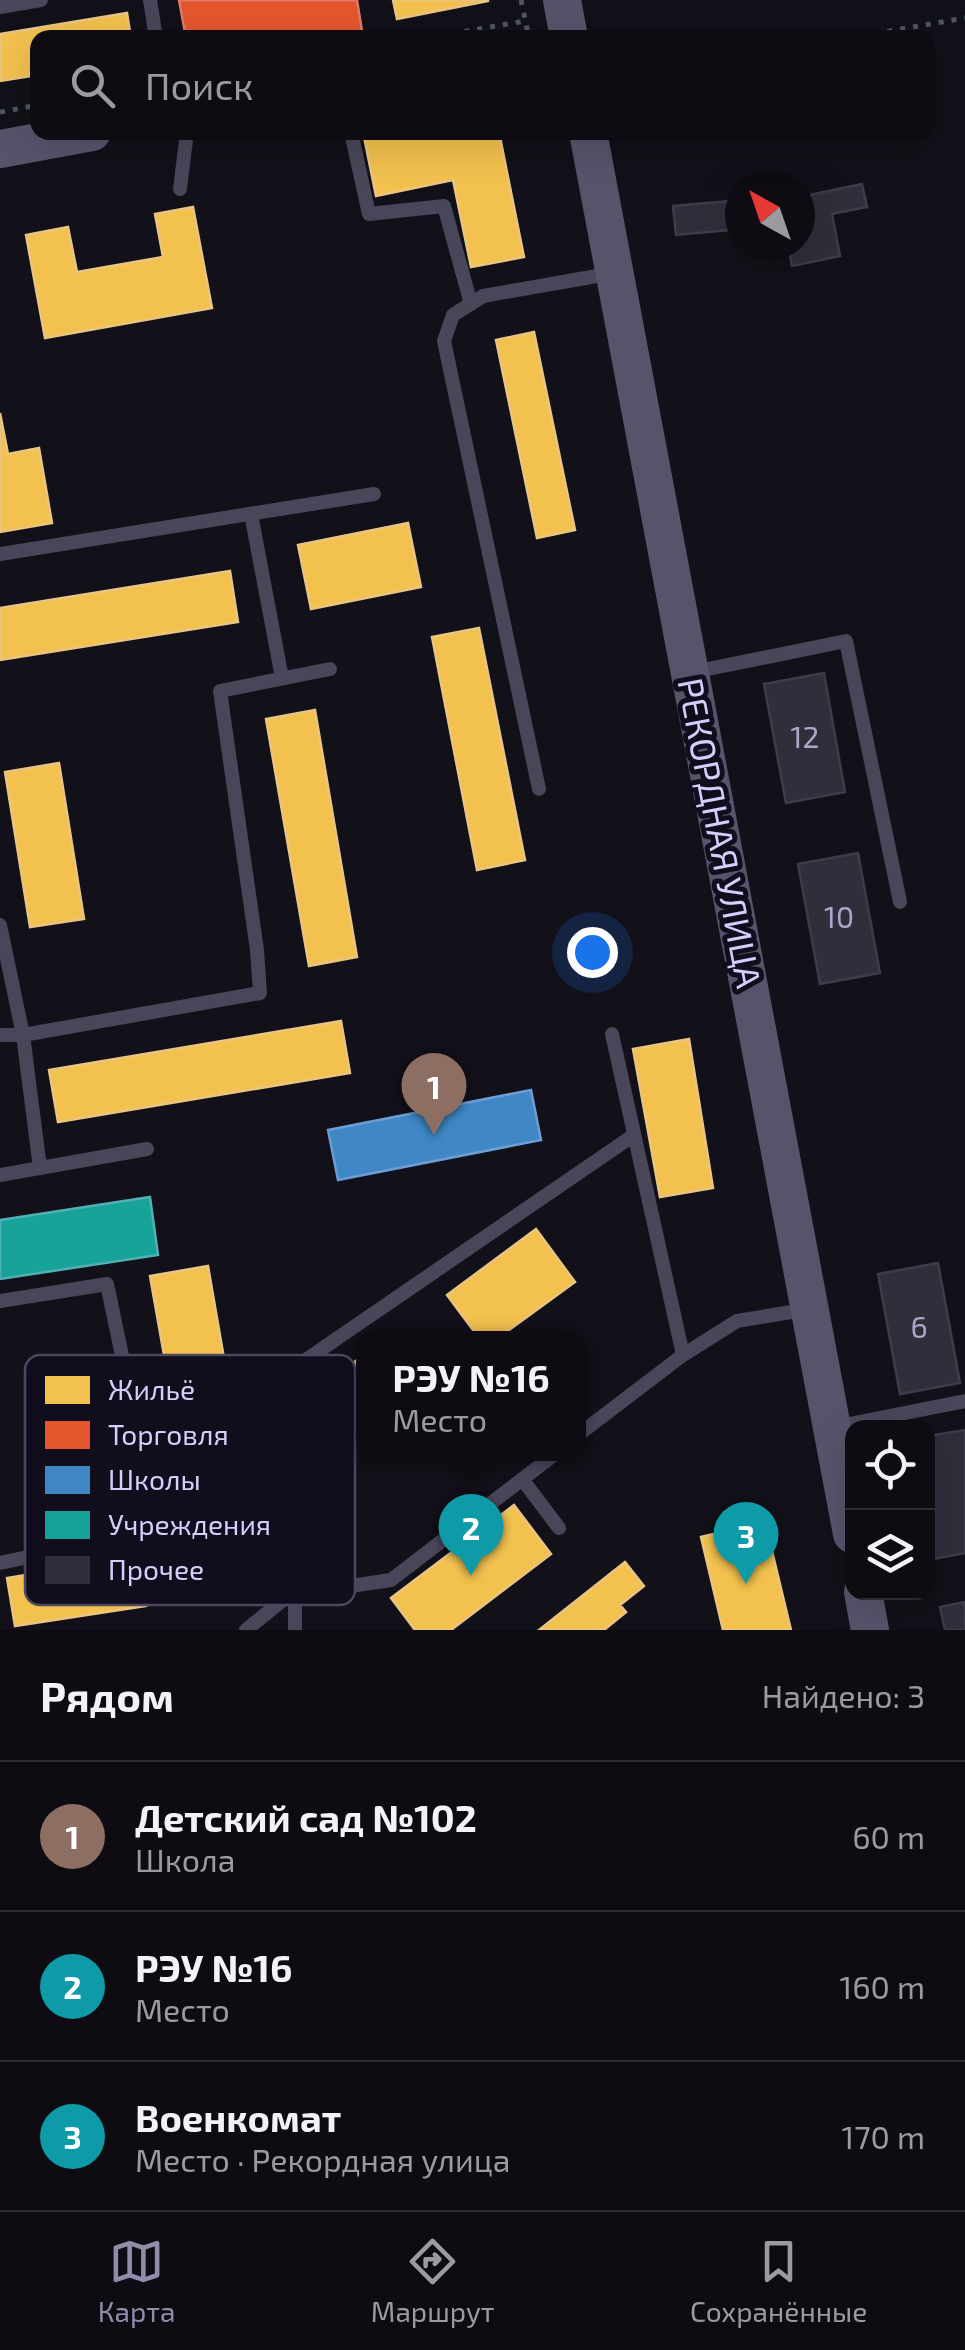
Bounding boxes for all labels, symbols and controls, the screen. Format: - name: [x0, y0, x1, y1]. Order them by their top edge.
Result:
- search box: [30, 30, 935, 140]
- icon: search: [65, 58, 120, 113]
- text: Поиск: [145, 62, 254, 108]
- north arrow: [725, 170, 815, 260]
- street label: РЕКОРДНАЯ УЛИЦА: [670, 674, 772, 991]
- house number: 12: [791, 718, 819, 754]
- house number: 10: [824, 898, 854, 934]
- your location: [567, 927, 618, 978]
- pin: 1: [402, 1052, 466, 1135]
- house number: 6: [910, 1308, 928, 1344]
- popup: [356, 1331, 586, 1461]
- text: РЭУ №16: [392, 1354, 550, 1400]
- legend: [25, 1355, 355, 1605]
- text: Жильё: [108, 1372, 195, 1406]
- text: Место: [392, 1400, 487, 1438]
- text: Торговля: [108, 1417, 229, 1451]
- map controls: [845, 1420, 935, 1600]
- button: locate: [845, 1420, 935, 1510]
- text: Школы: [108, 1462, 201, 1496]
- pin: 2: [438, 1494, 504, 1576]
- pin: 3: [714, 1502, 778, 1584]
- text: Учреждения: [108, 1507, 271, 1541]
- button: layers: [845, 1510, 935, 1600]
- text: Прочее: [108, 1552, 204, 1586]
- text: Рядом: [40, 1670, 174, 1720]
- text: Найдено: 3: [762, 1676, 925, 1714]
- text: Детский сад №102: [135, 1794, 477, 1840]
- text: 1: [66, 1817, 79, 1855]
- text: 60 m: [852, 1817, 925, 1855]
- text: Школа: [135, 1840, 235, 1878]
- text: РЭУ №16: [135, 1944, 292, 1990]
- text: 2: [63, 1967, 82, 2005]
- text: 160 m: [839, 1967, 925, 2005]
- text: Место: [135, 1990, 230, 2028]
- text: Военкомат: [135, 2094, 341, 2140]
- text: 3: [63, 2117, 82, 2155]
- text: 170 m: [841, 2117, 925, 2155]
- text: Место · Рекордная улица: [135, 2140, 511, 2178]
- tab: Карта: [98, 2234, 175, 2328]
- tab: Маршрут: [371, 2234, 495, 2328]
- tab: Сохранённые: [690, 2234, 867, 2328]

